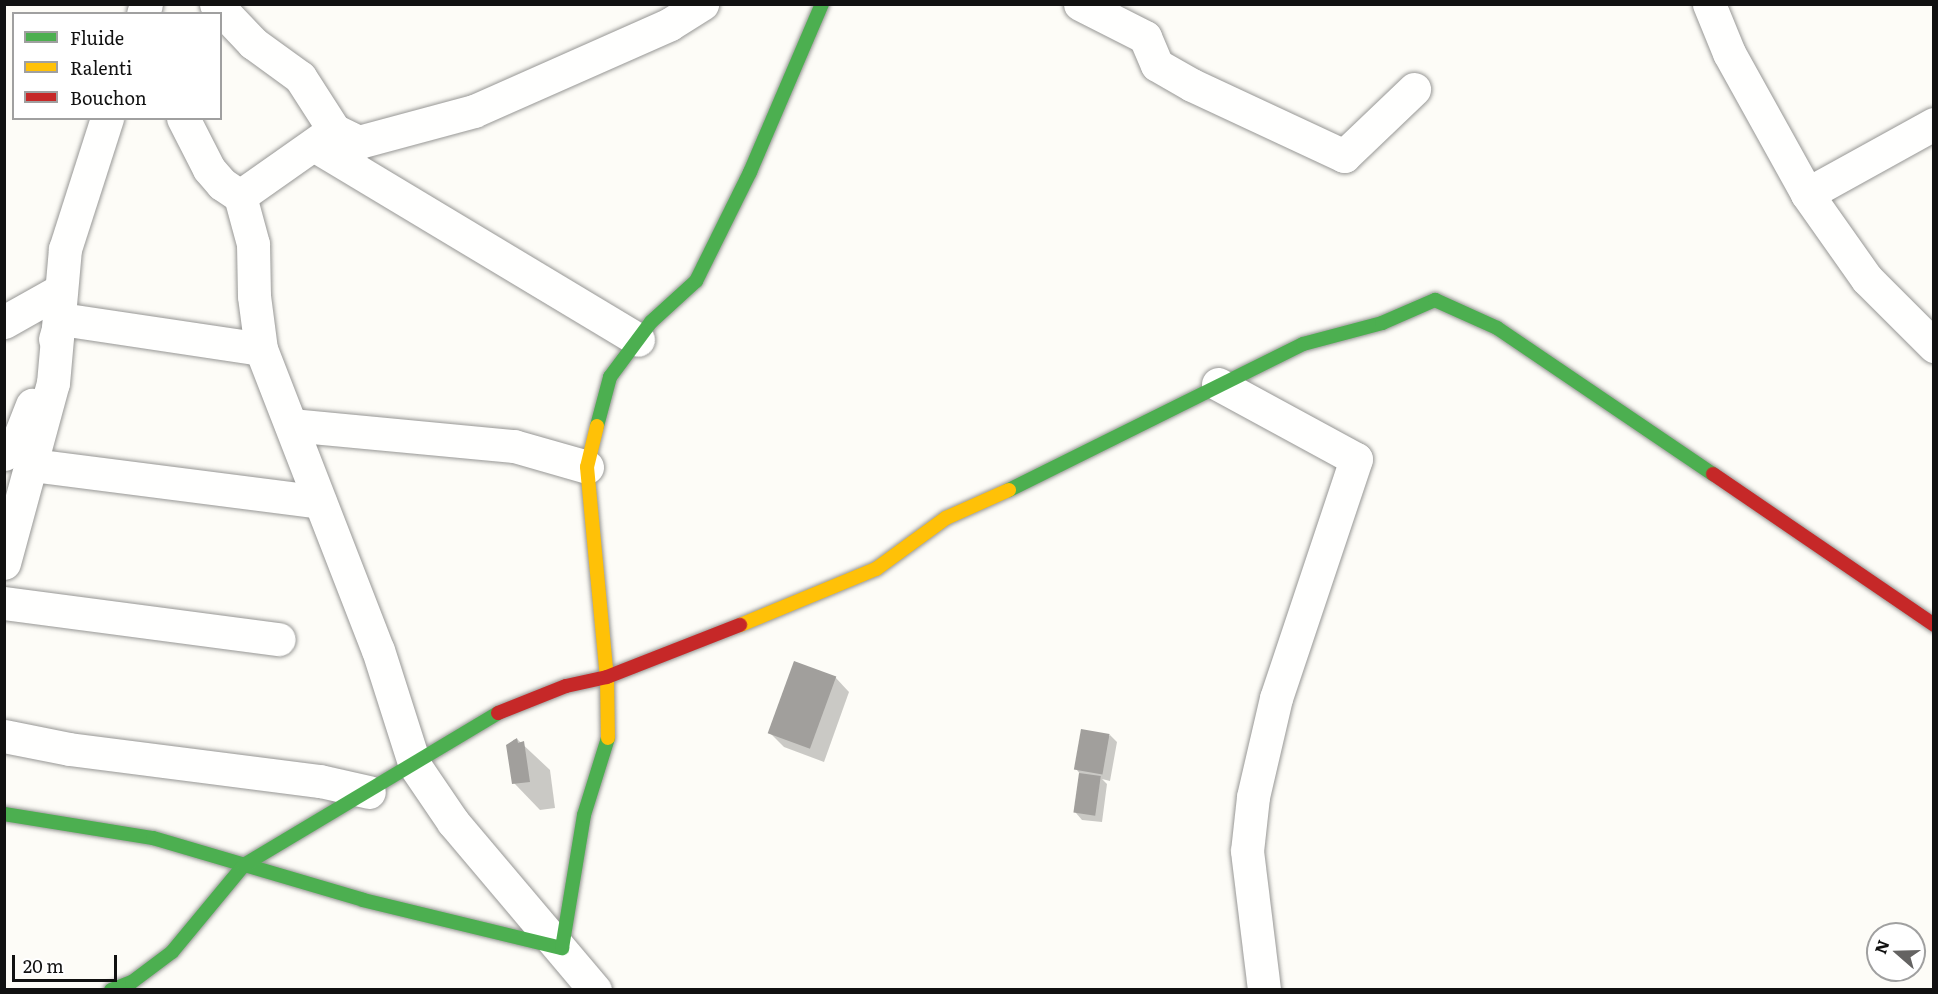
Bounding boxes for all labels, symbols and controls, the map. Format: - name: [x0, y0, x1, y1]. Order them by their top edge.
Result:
- legend: [12, 12, 222, 120]
- text: Fluide: [70, 24, 124, 51]
- text: Ralenti: [70, 54, 132, 81]
- text: Bouchon: [70, 84, 147, 111]
- north arrow: [1866, 922, 1926, 982]
- text: N: [1867, 936, 1895, 957]
- scale bar: [15, 943, 120, 981]
- text: 20 m: [23, 952, 64, 979]

